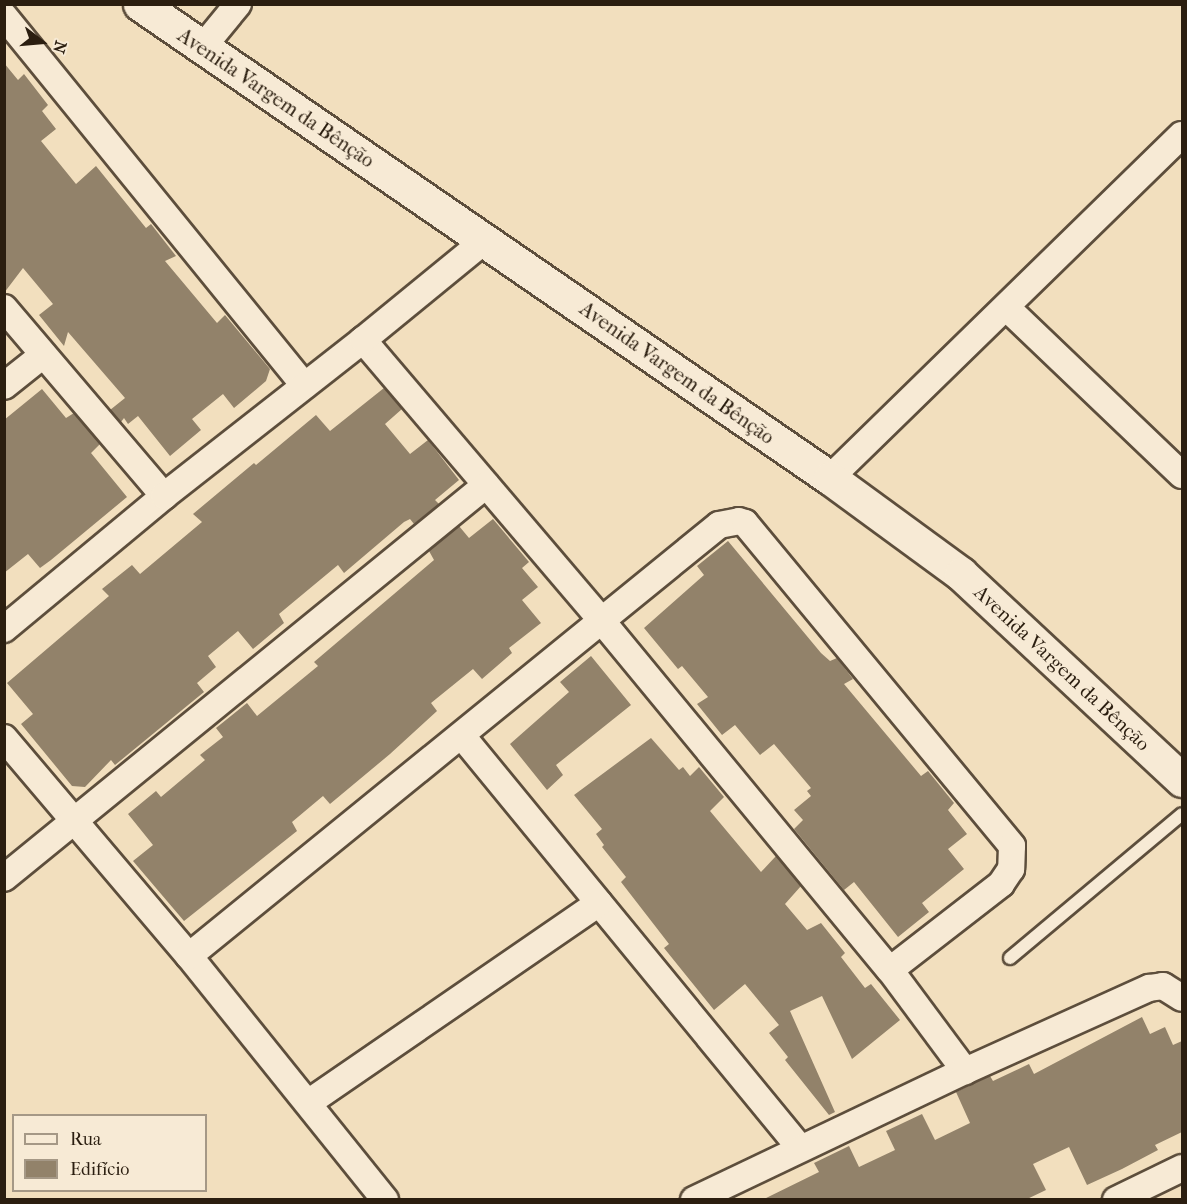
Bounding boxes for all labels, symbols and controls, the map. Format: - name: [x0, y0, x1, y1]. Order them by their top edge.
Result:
- north arrow: [12, 12, 72, 72]
- street label: Avenida Vargem da Bênção: [173, 23, 379, 173]
- text: N: [49, 39, 71, 56]
- street label: Avenida Vargem da Bênção: [575, 297, 779, 449]
- street label: Avenida Vargem da Bênção: [969, 580, 1155, 756]
- legend: [12, 1114, 207, 1192]
- text: Rua: [70, 1129, 101, 1150]
- text: Edifício: [70, 1159, 129, 1180]

